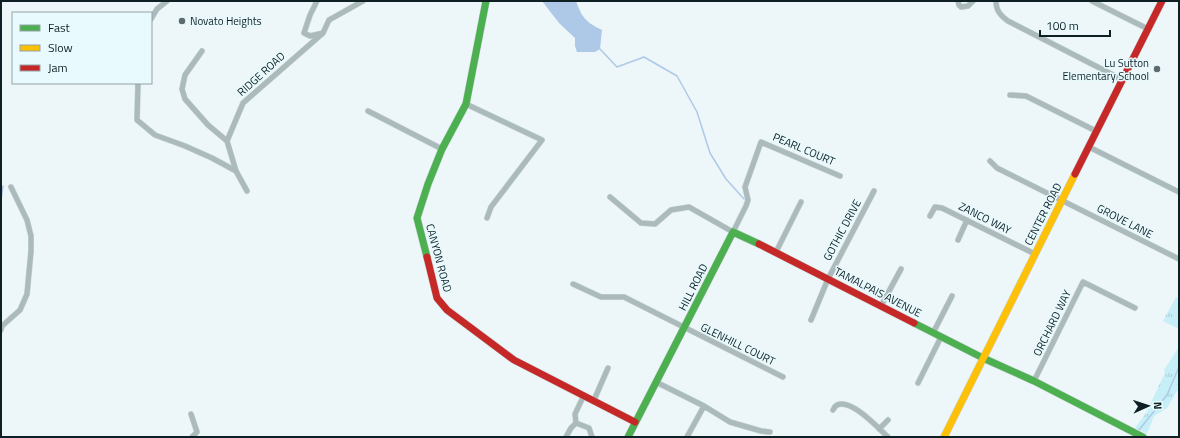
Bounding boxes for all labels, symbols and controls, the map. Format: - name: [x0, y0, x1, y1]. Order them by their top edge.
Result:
- legend: [12, 12, 152, 84]
- scale bar: [1040, 12, 1110, 38]
- place label: Novato Heights: [190, 13, 262, 29]
- marker: Novato Heights: [177, 16, 187, 26]
- text: 100 m: [1046, 16, 1079, 35]
- text: Fast: [48, 18, 71, 37]
- text: Slow: [48, 38, 73, 57]
- street label: RIDGE ROAD: [234, 48, 288, 100]
- place label: Lu Sutton Elementary School: [1062, 55, 1149, 84]
- text: Jam: [48, 58, 68, 77]
- marker: Lu Sutton Elementary School: [1152, 64, 1162, 74]
- street label: PEARL COURT: [770, 129, 838, 169]
- street label: CENTER ROAD: [1020, 180, 1066, 248]
- street label: GOTHIC DRIVE: [819, 197, 865, 263]
- street label: ZANCO WAY: [956, 198, 1014, 238]
- street label: GROVE LANE: [1094, 200, 1156, 242]
- street label: CANYON ROAD: [422, 222, 456, 294]
- street label: HILL ROAD: [674, 261, 712, 313]
- street label: TAMALPAIS AVENUE: [832, 263, 924, 321]
- street label: ORCHARD WAY: [1029, 287, 1075, 359]
- street label: GLENHILL COURT: [698, 319, 778, 369]
- north arrow: [1128, 386, 1168, 426]
- text: N: [1150, 401, 1166, 410]

